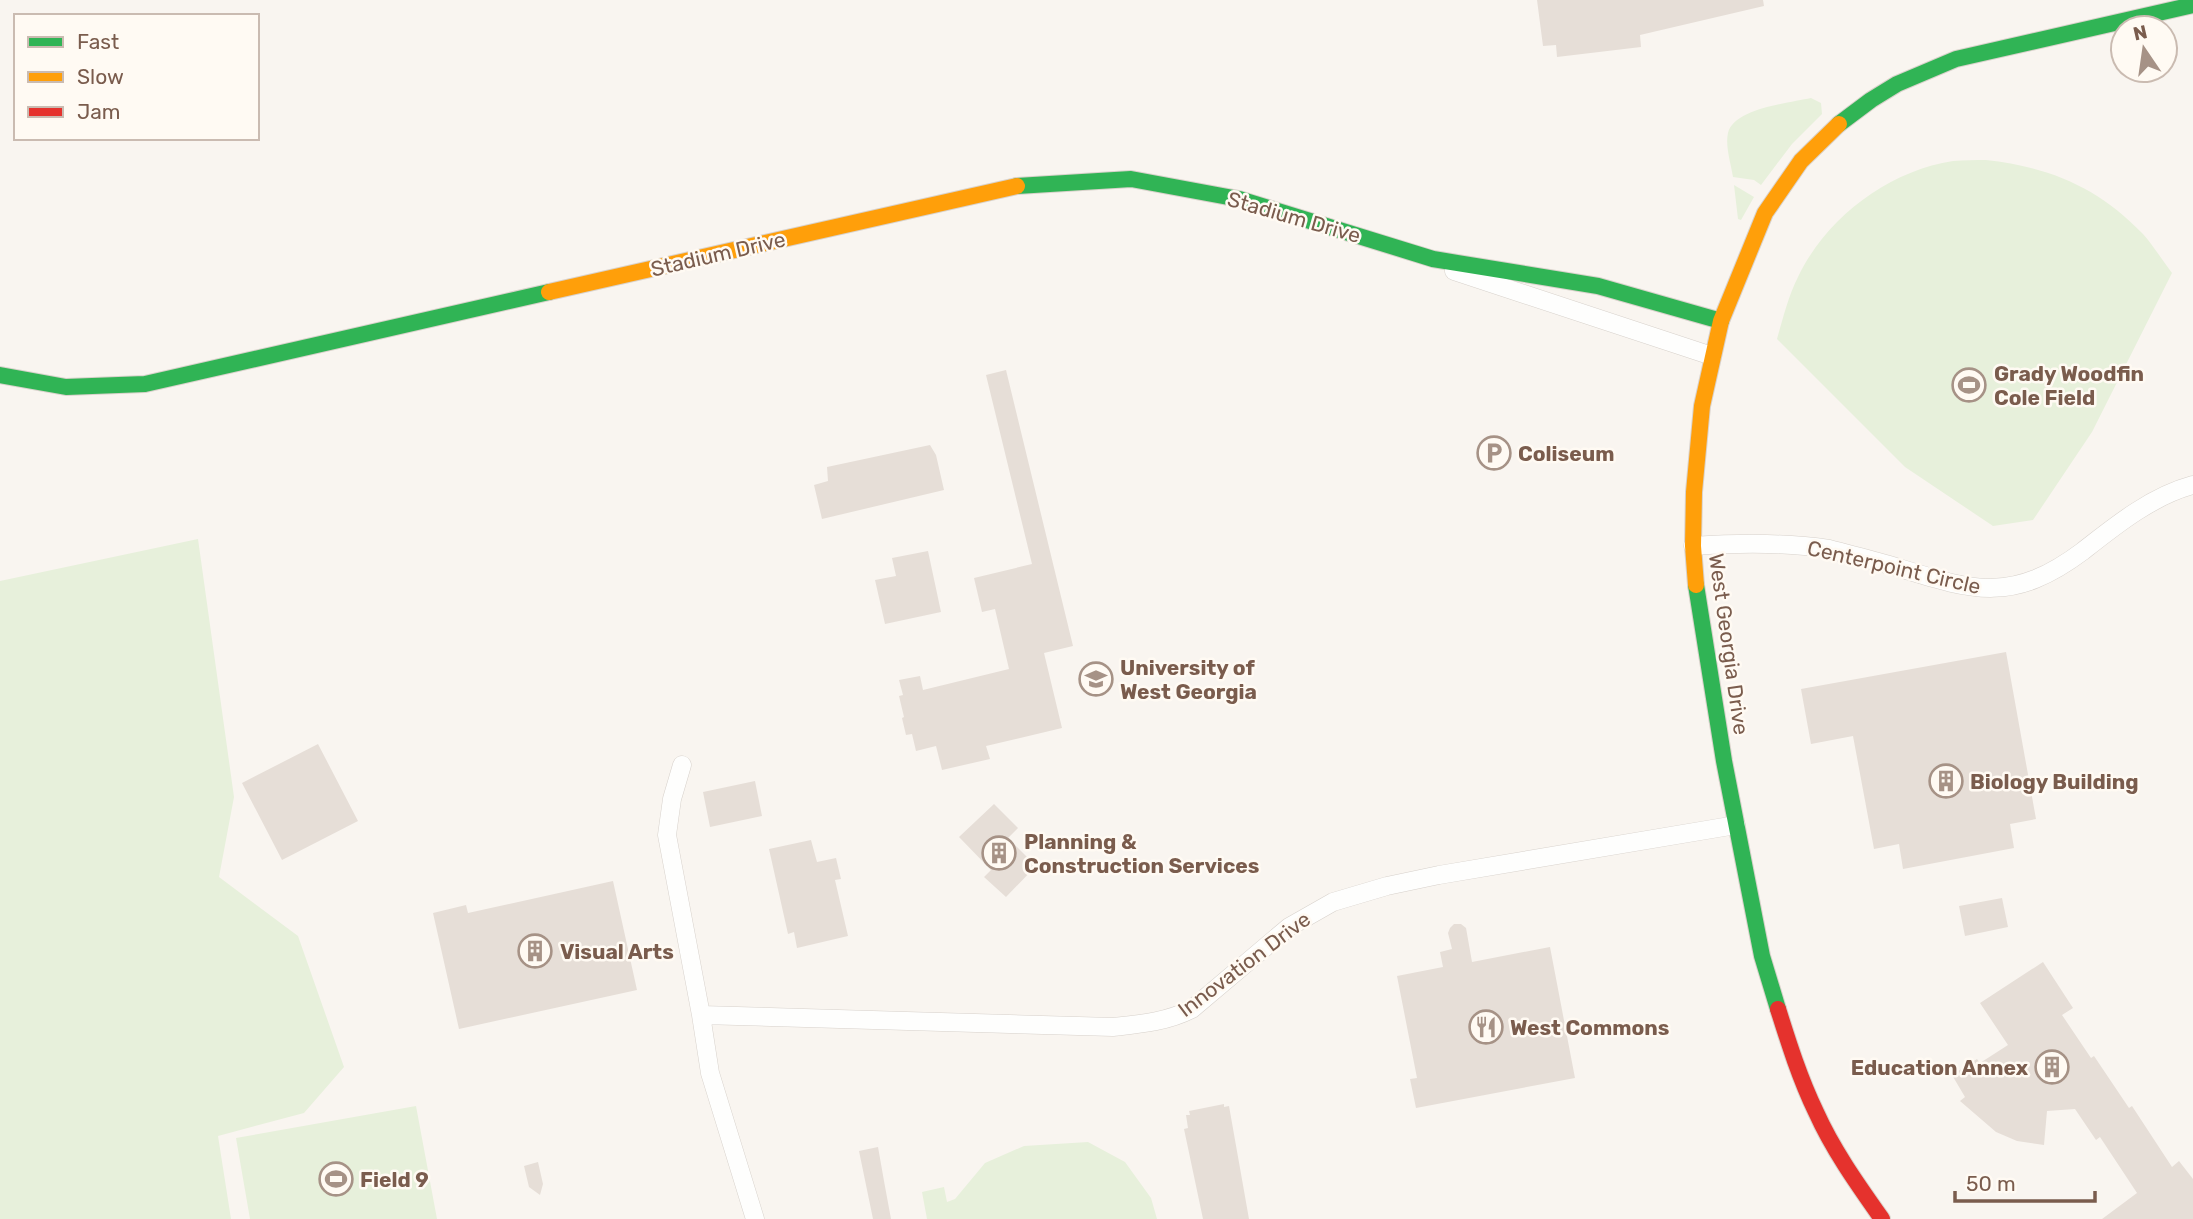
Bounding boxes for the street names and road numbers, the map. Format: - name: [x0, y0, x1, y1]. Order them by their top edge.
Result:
- street label: Stadium Drive: [1224, 186, 1364, 248]
- street label: Stadium Drive: [648, 226, 788, 282]
- street label: Centerpoint Circle: [1805, 535, 1983, 599]
- street label: West Georgia Drive: [1704, 552, 1754, 736]
- street label: Innovation Drive: [1173, 906, 1315, 1022]

